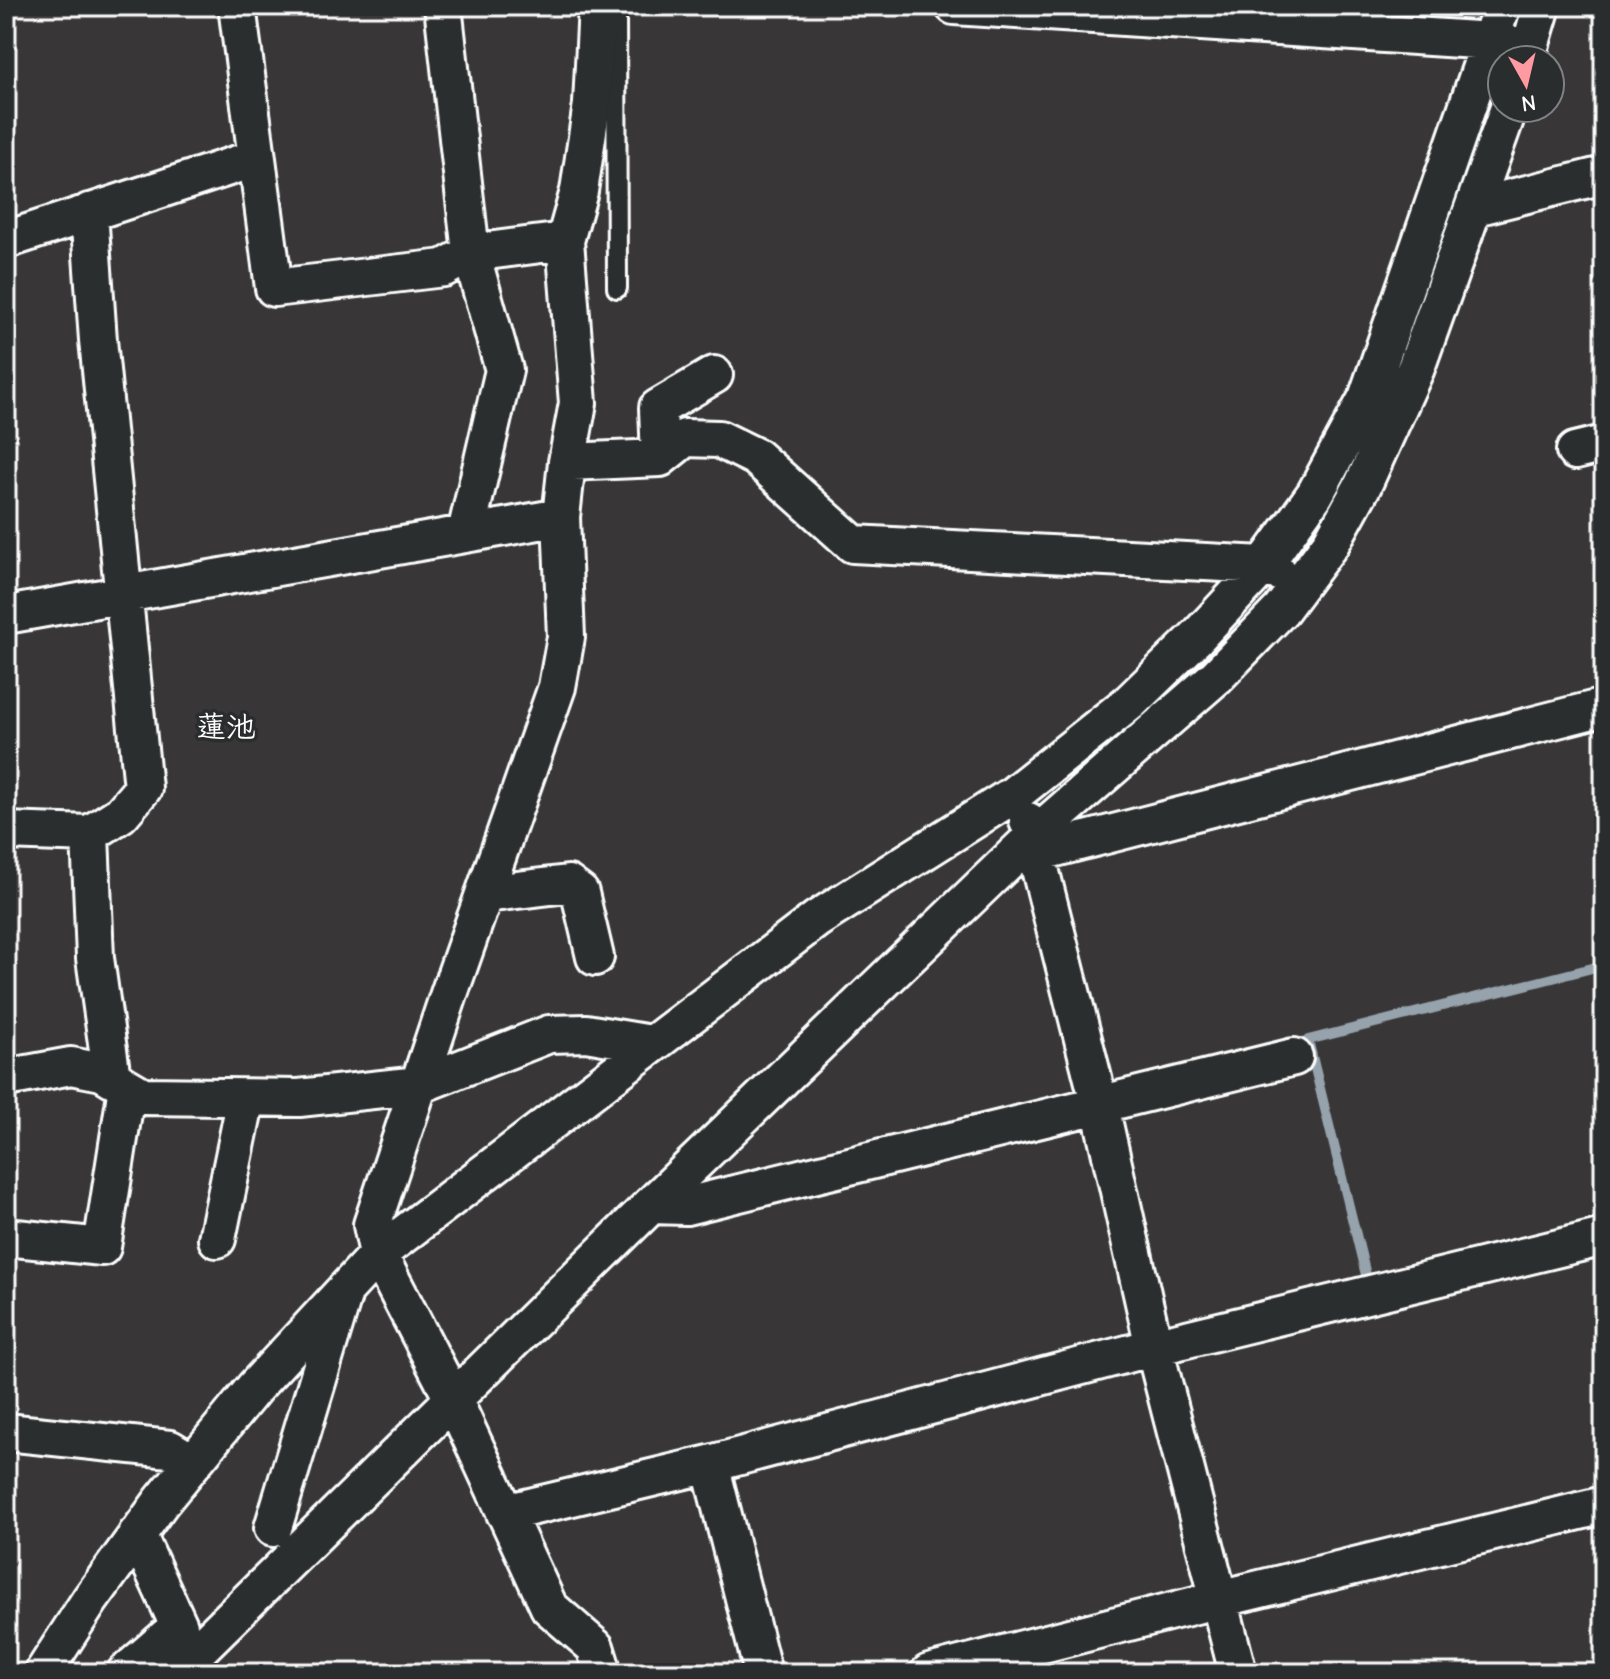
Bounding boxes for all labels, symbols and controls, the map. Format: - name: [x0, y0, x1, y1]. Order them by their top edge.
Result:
- north arrow: [1486, 44, 1566, 124]
- text: N: [1520, 89, 1538, 117]
- district label: 蓮池: [196, 710, 256, 745]

